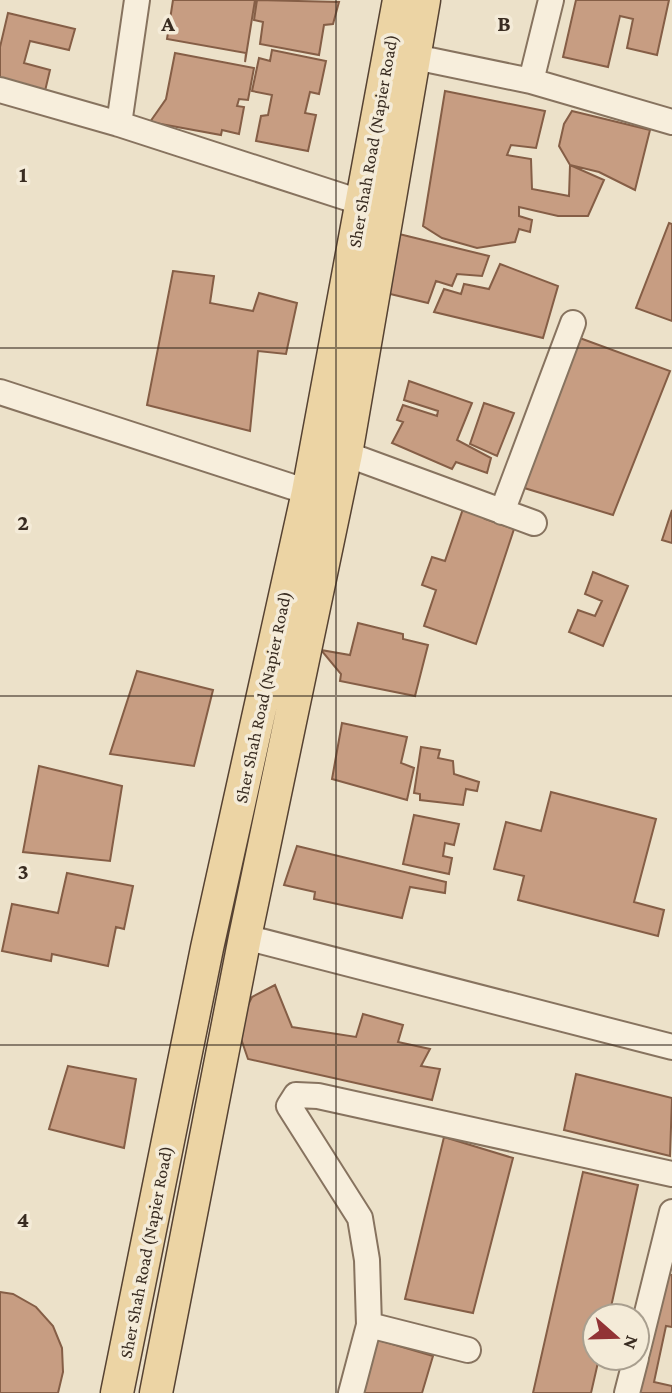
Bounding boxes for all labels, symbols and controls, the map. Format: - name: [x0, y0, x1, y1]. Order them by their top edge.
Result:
- text: A: [160, 10, 175, 36]
- text: B: [497, 10, 511, 36]
- street label: Sher Shah Road (Napier Road): [344, 33, 403, 249]
- text: 1: [19, 161, 28, 187]
- text: 2: [17, 509, 29, 535]
- street label: Sher Shah Road (Napier Road): [231, 589, 296, 805]
- text: 3: [17, 858, 29, 884]
- street label: Sher Shah Road (Napier Road): [116, 1144, 177, 1360]
- text: 4: [17, 1206, 29, 1232]
- north arrow: [581, 1302, 651, 1372]
- text: N: [619, 1333, 644, 1352]

